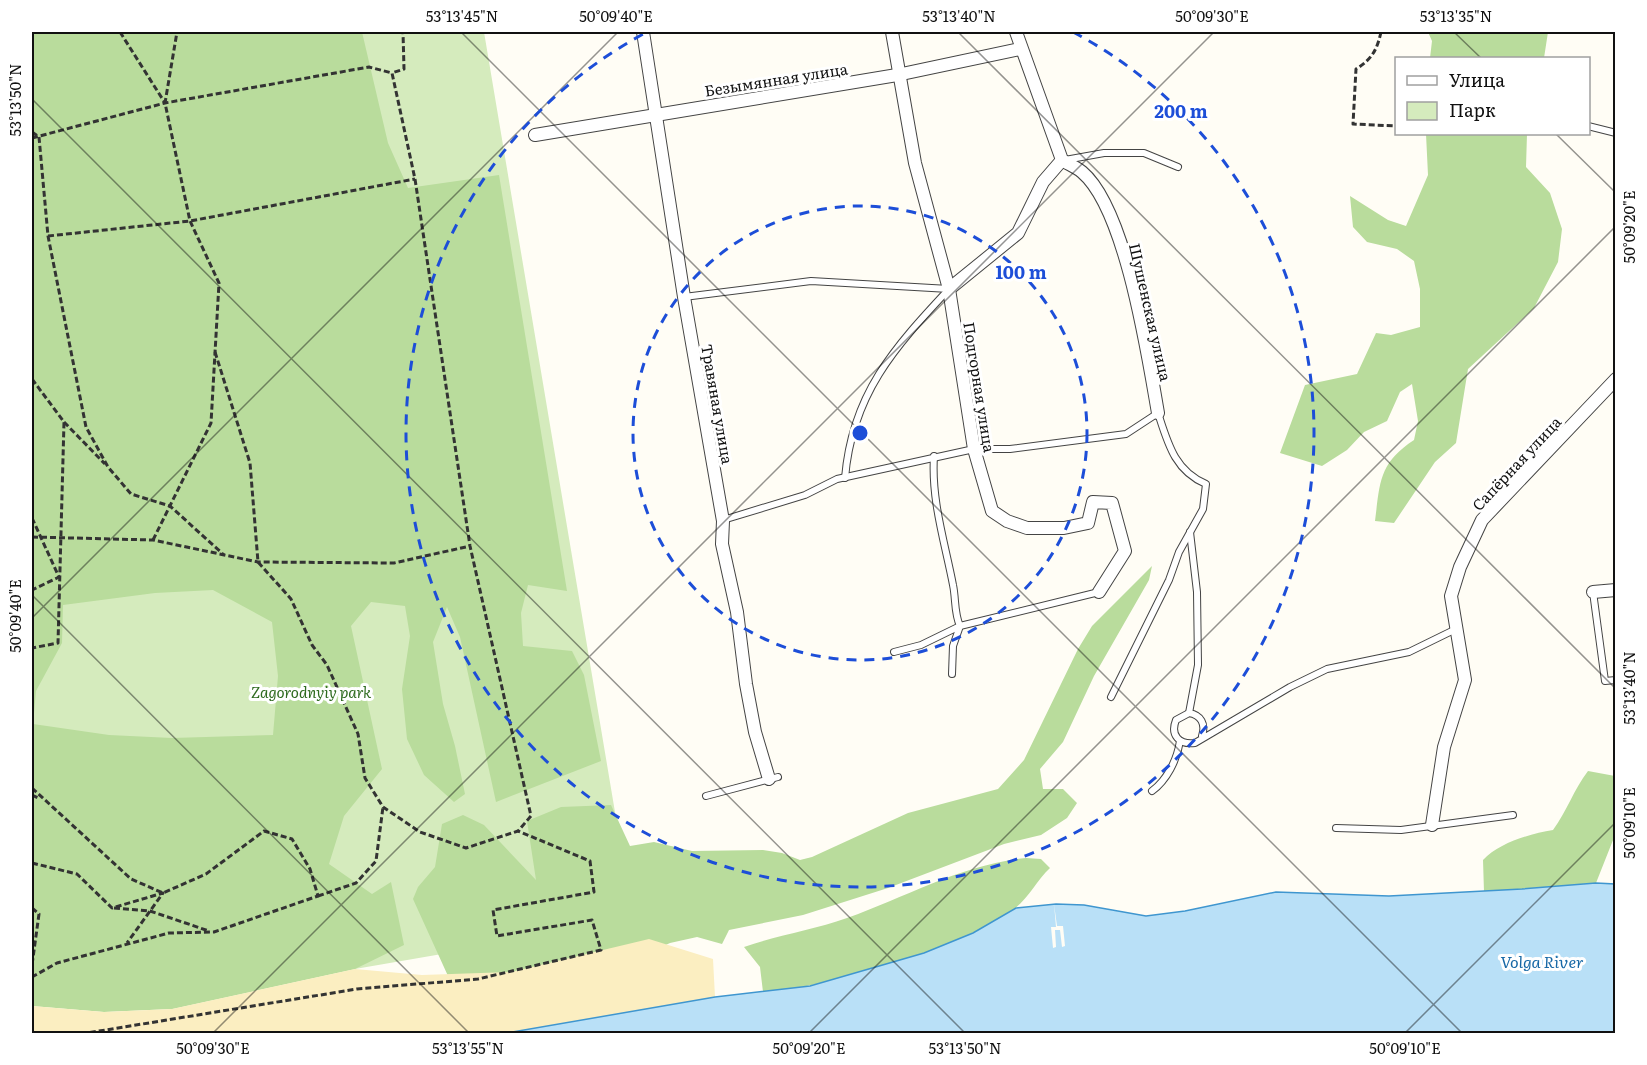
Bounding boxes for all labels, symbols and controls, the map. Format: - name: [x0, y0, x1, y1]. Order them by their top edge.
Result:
- text: 53°13'45"N: [426, 4, 498, 27]
- text: 50°09'40"E: [579, 4, 653, 27]
- text: 53°13'40"N: [922, 4, 996, 27]
- text: 50°09'30"E: [1175, 4, 1249, 27]
- text: 53°13'35"N: [1420, 4, 1492, 27]
- street label: Безымянная улица: [703, 56, 850, 102]
- legend: [1395, 57, 1590, 135]
- text: 53°13'50"N: [3, 63, 26, 137]
- text: Улица: [1449, 66, 1505, 93]
- text: Парк: [1449, 96, 1496, 123]
- text: 200 m: [1154, 97, 1208, 124]
- text: 50°09'20"E: [1617, 191, 1640, 263]
- street label: Шушенская улица: [1124, 241, 1178, 384]
- text: 100 m: [995, 258, 1047, 285]
- street label: Подгорная улица: [958, 320, 1002, 455]
- street label: Травяная улица: [696, 342, 740, 467]
- street label: Сапёрная улица: [1466, 410, 1567, 515]
- centre of rings: [850, 423, 870, 443]
- text: 50°09'40"E: [3, 579, 26, 653]
- text: 53°13'40"N: [1617, 651, 1640, 725]
- park label: Zagorodnyiy park: [251, 680, 372, 703]
- text: 50°09'10"E: [1617, 787, 1640, 859]
- water label: Volga River: [1500, 949, 1584, 973]
- text: 50°09'30"E: [176, 1036, 250, 1059]
- text: 53°13'55"N: [432, 1036, 504, 1059]
- text: 50°09'20"E: [773, 1036, 845, 1059]
- text: 53°13'50"N: [928, 1036, 1002, 1059]
- text: 50°09'10"E: [1369, 1036, 1441, 1059]

